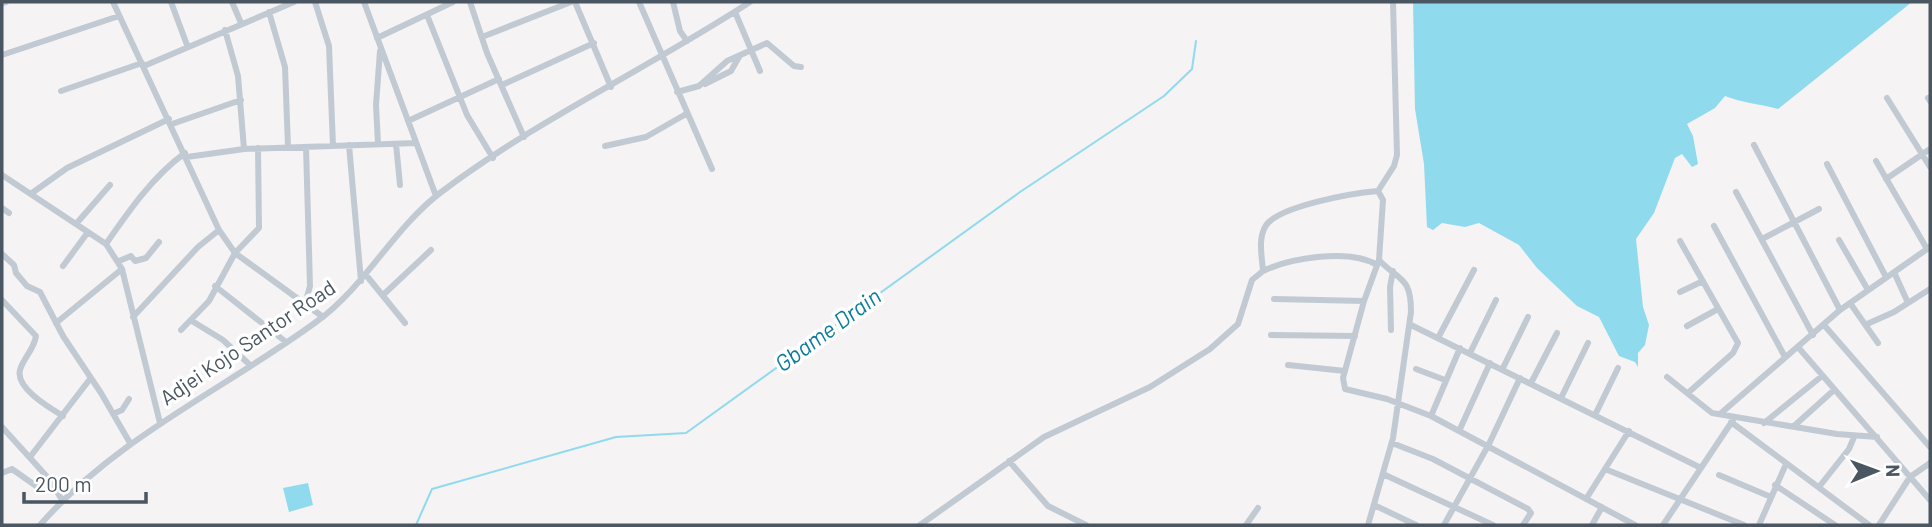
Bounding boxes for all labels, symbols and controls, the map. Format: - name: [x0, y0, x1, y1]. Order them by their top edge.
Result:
- street label: Adjei Kojo Santor Road: [155, 274, 340, 410]
- water label: Gbame Drain: [769, 281, 886, 377]
- north arrow: [1841, 436, 1911, 506]
- scale bar: [24, 461, 147, 505]
- text: N: [1882, 464, 1905, 477]
- text: 200 m: [35, 471, 92, 496]

